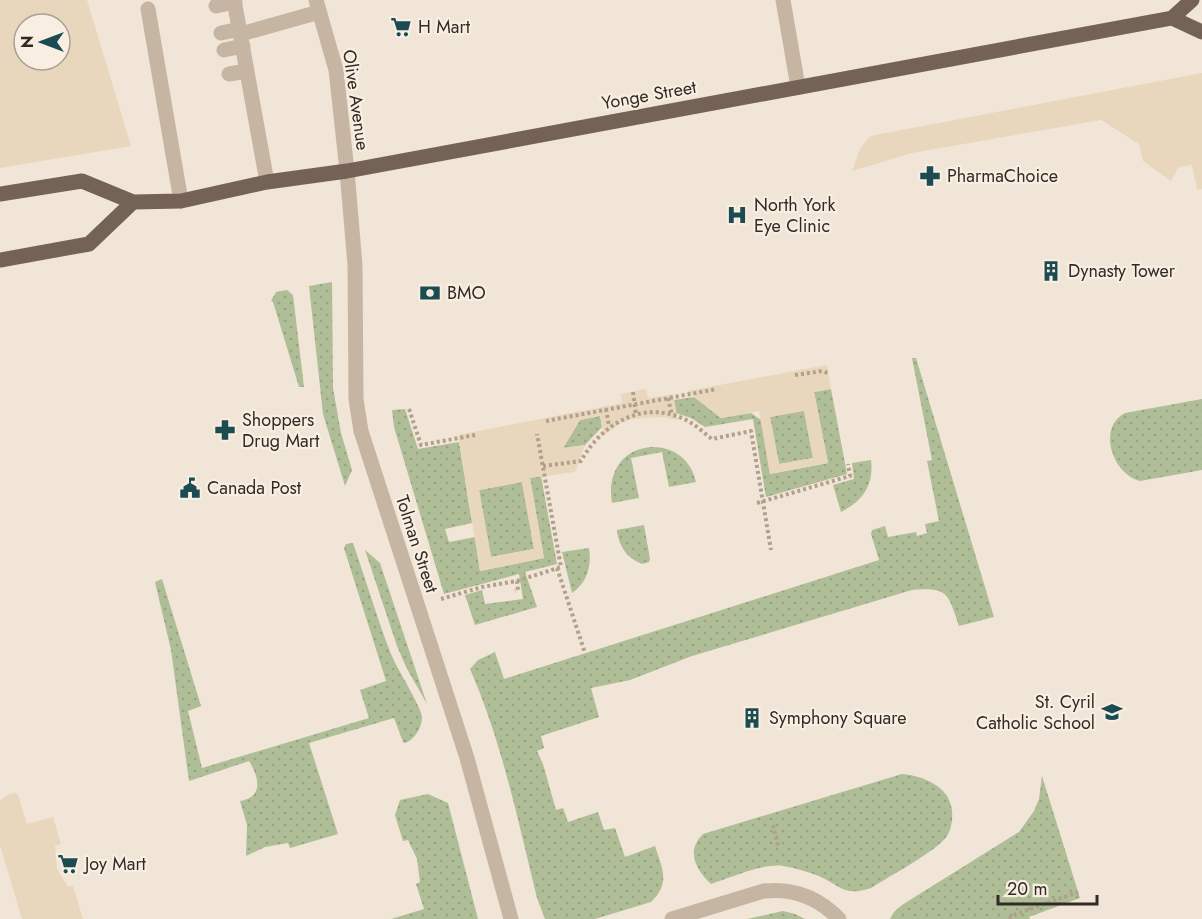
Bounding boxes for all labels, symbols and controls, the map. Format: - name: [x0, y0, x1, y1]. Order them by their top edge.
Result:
- north arrow: [12, 12, 72, 72]
- place label: H Mart: [418, 14, 471, 40]
- supermarket icon: H Mart: [389, 15, 413, 39]
- text: N: [16, 36, 39, 48]
- street label: Olive Avenue: [336, 48, 376, 152]
- street label: Yonge Street: [600, 74, 699, 116]
- place label: PharmaChoice: [947, 163, 1058, 189]
- pharmacy icon: PharmaChoice: [918, 164, 942, 188]
- place label: North York Eye Clinic: [754, 192, 835, 239]
- hospital icon: North York Eye Clinic: [725, 203, 749, 227]
- place label: Dynasty Tower: [1068, 258, 1176, 284]
- building icon: Dynasty Tower: [1039, 259, 1063, 283]
- place label: BMO: [447, 280, 486, 306]
- bank icon: BMO: [418, 281, 442, 305]
- place label: Shoppers Drug Mart: [242, 407, 320, 454]
- pharmacy icon: Shoppers Drug Mart: [213, 418, 237, 442]
- place label: Canada Post: [207, 475, 302, 501]
- public building icon: Canada Post: [178, 476, 202, 500]
- street label: Tolman Street: [389, 492, 445, 597]
- place label: St. Cyril Catholic School: [976, 689, 1095, 736]
- school or university icon: St. Cyril Catholic School: [1100, 700, 1124, 724]
- place label: Symphony Square: [769, 705, 906, 731]
- building icon: Symphony Square: [740, 706, 764, 730]
- place label: Joy Mart: [83, 851, 147, 877]
- supermarket icon: Joy Mart: [56, 852, 80, 876]
- scale bar: [998, 868, 1097, 906]
- text: 20 m: [1007, 876, 1047, 902]

